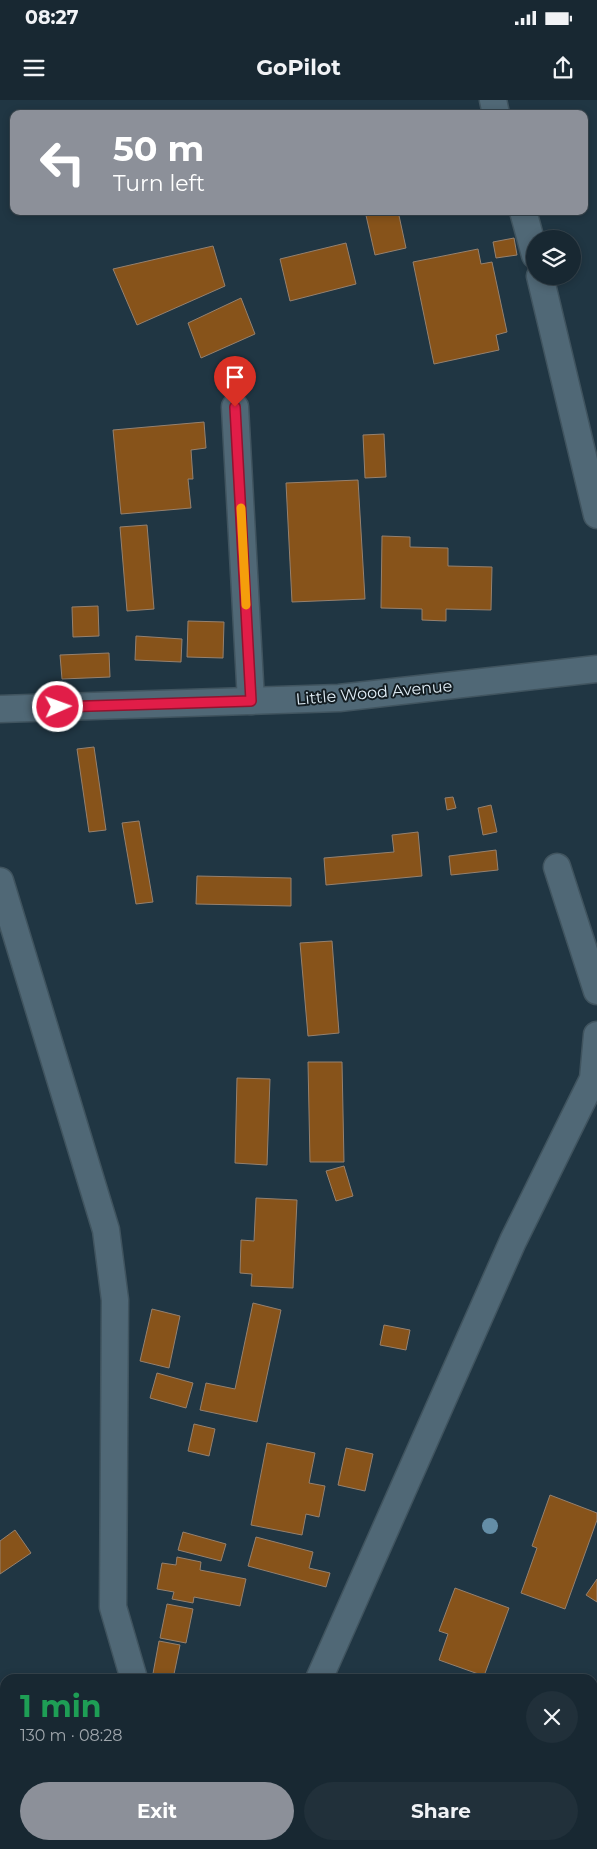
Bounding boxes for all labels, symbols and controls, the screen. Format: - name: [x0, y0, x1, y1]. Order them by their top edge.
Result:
- text: 08:27: [25, 6, 78, 29]
- icon: menu: [20, 54, 48, 82]
- text: GoPilot: [256, 54, 341, 81]
- icon: share: [549, 54, 577, 82]
- text: 50 m: [113, 127, 204, 170]
- icon: left: [30, 130, 95, 195]
- text: Turn left: [113, 170, 205, 197]
- map controls: [526, 230, 581, 285]
- button: layers: [526, 230, 581, 285]
- pin: [214, 356, 256, 407]
- icon: arrive: [221, 363, 249, 391]
- street label: Little Wood Avenue: [295, 676, 453, 709]
- position arrow: [31, 680, 83, 732]
- text: 1 min: [20, 1688, 101, 1725]
- button: close: [526, 1691, 578, 1743]
- text: 130 m · 08:28: [20, 1726, 122, 1745]
- button: Exit: [20, 1782, 294, 1840]
- button: Share: [304, 1782, 578, 1840]

